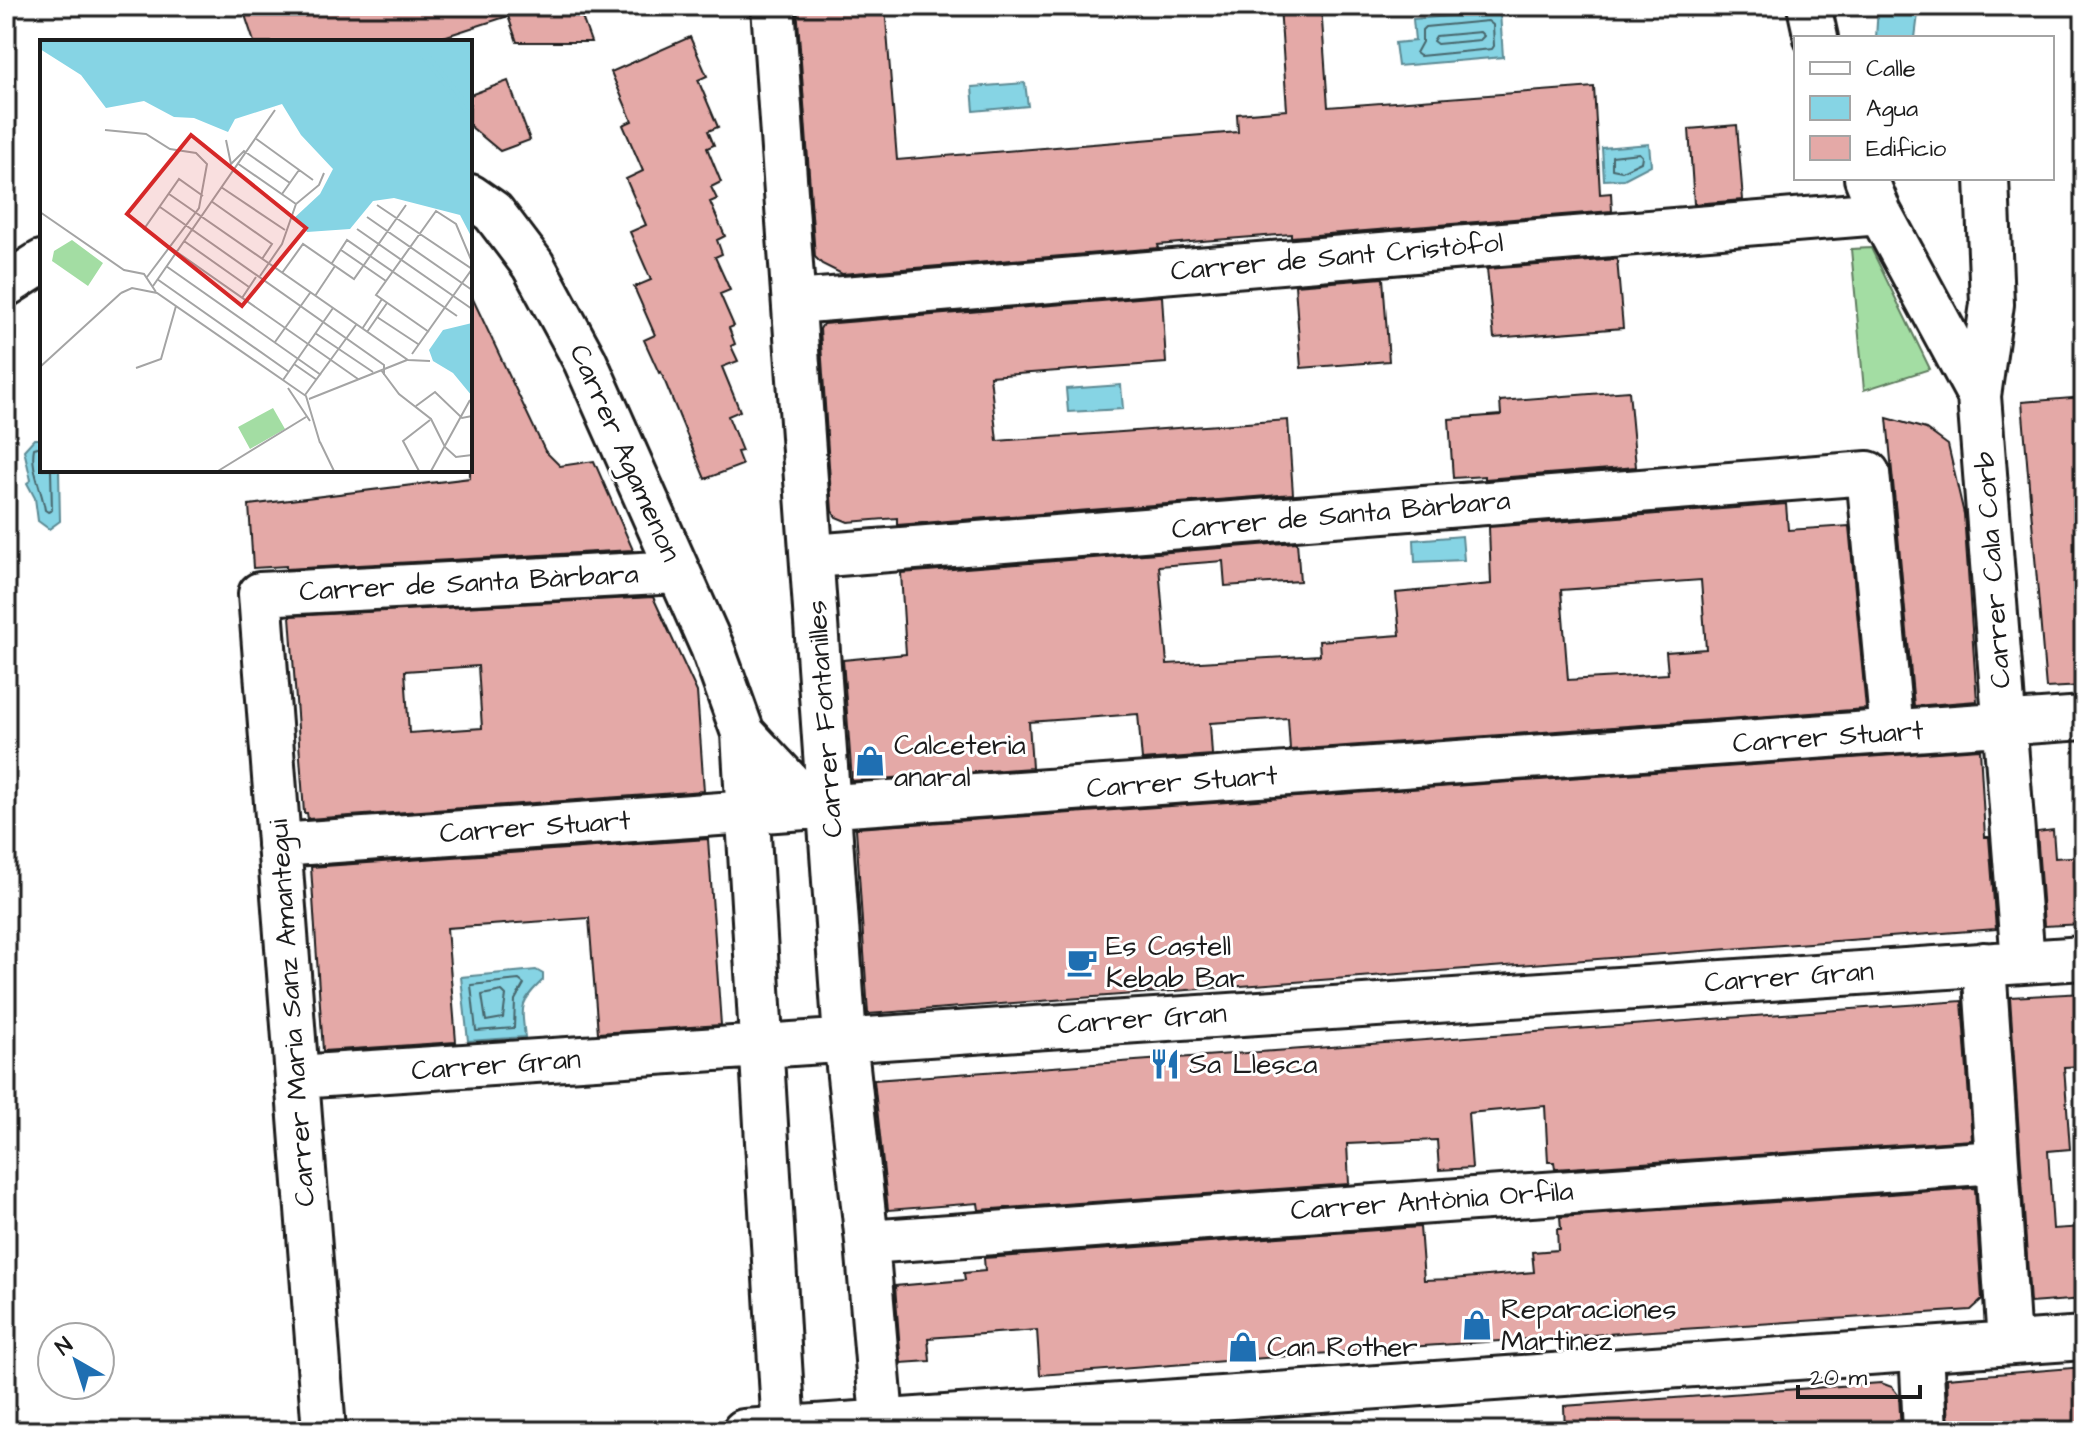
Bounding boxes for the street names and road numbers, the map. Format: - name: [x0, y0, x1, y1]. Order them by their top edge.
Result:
- street label: Carrer de Sant Cristòfol: [1169, 223, 1505, 291]
- street label: Carrer Agamenon: [559, 338, 690, 568]
- street label: Carrer Cala Corb: [1965, 450, 2021, 690]
- street label: Carrer de Santa Bàrbara: [1170, 481, 1512, 549]
- street label: Carrer de Santa Bàrbara: [298, 555, 640, 611]
- street label: Carrer Fontanilles: [797, 599, 853, 839]
- street label: Carrer Stuart: [1731, 711, 1925, 763]
- street label: Carrer Stuart: [1085, 756, 1279, 808]
- street label: Carrer Stuart: [438, 801, 632, 853]
- street label: Carrer Maria Sanz Amantegui: [259, 818, 326, 1208]
- street label: Carrer Gran: [1703, 952, 1875, 1002]
- street label: Carrer Gran: [1056, 994, 1228, 1044]
- street label: Carrer Gran: [410, 1040, 582, 1090]
- street label: Carrer Antònia Orfila: [1289, 1172, 1575, 1230]

